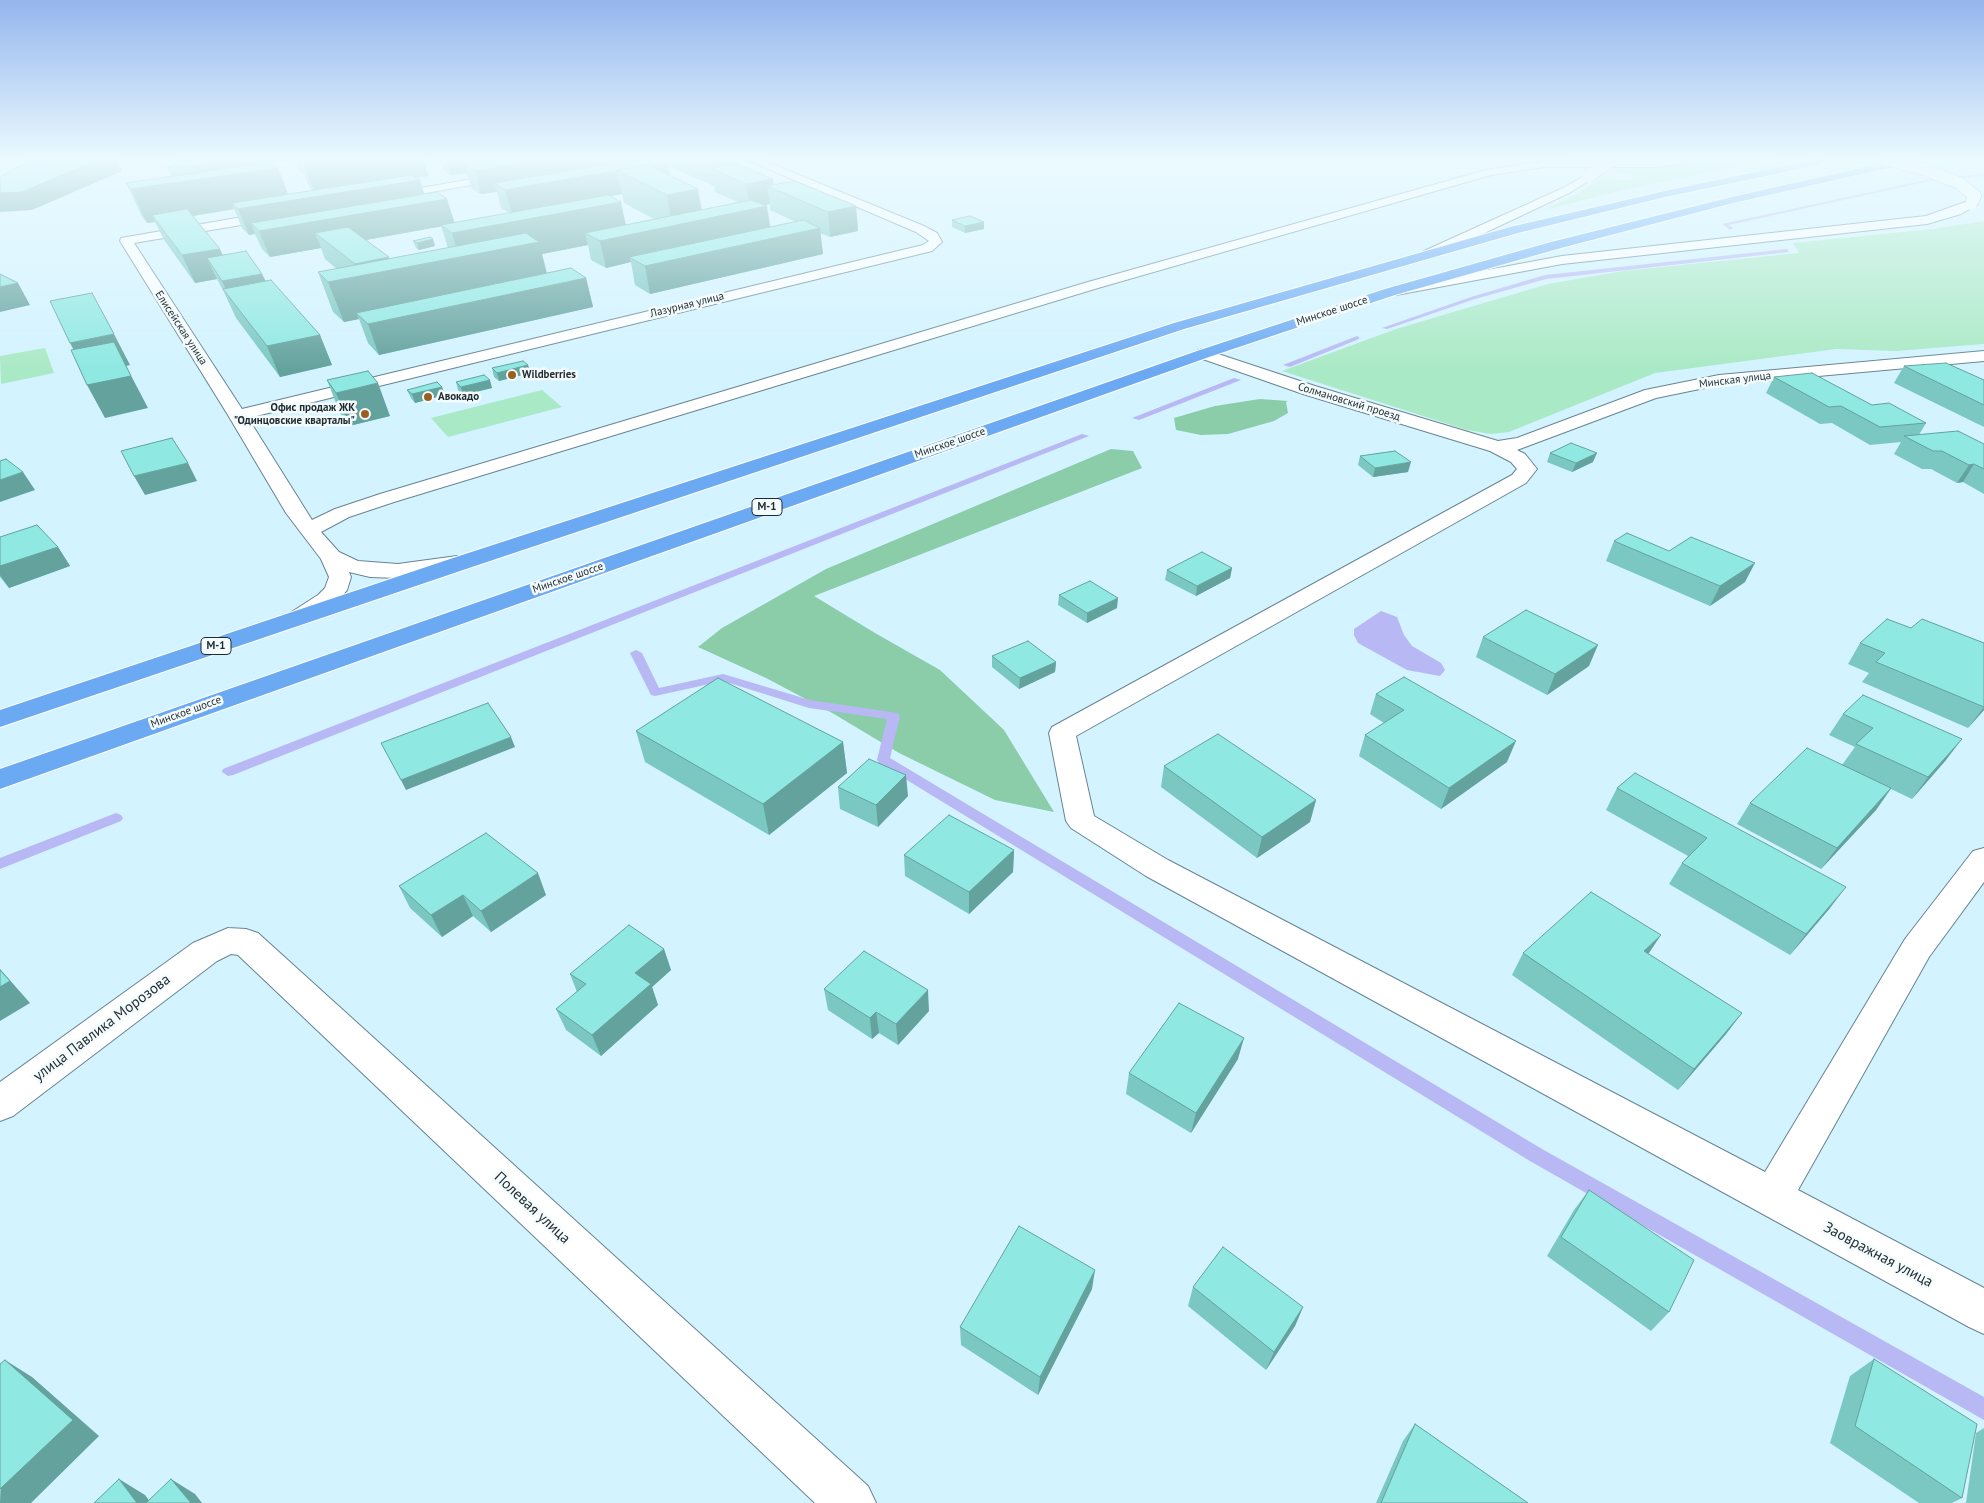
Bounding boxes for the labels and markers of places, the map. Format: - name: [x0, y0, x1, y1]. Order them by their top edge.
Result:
- place label: Wildberries: [522, 368, 576, 382]
- marker: Wildberries: [506, 369, 518, 381]
- place label: Авокадо: [438, 390, 479, 404]
- marker: Авокадо: [422, 391, 434, 403]
- place label: Офис продаж ЖК "Одинцовские кварталы": [234, 401, 355, 427]
- marker: Офис продаж ЖК "Одинцовские кварталы": [359, 408, 371, 420]

